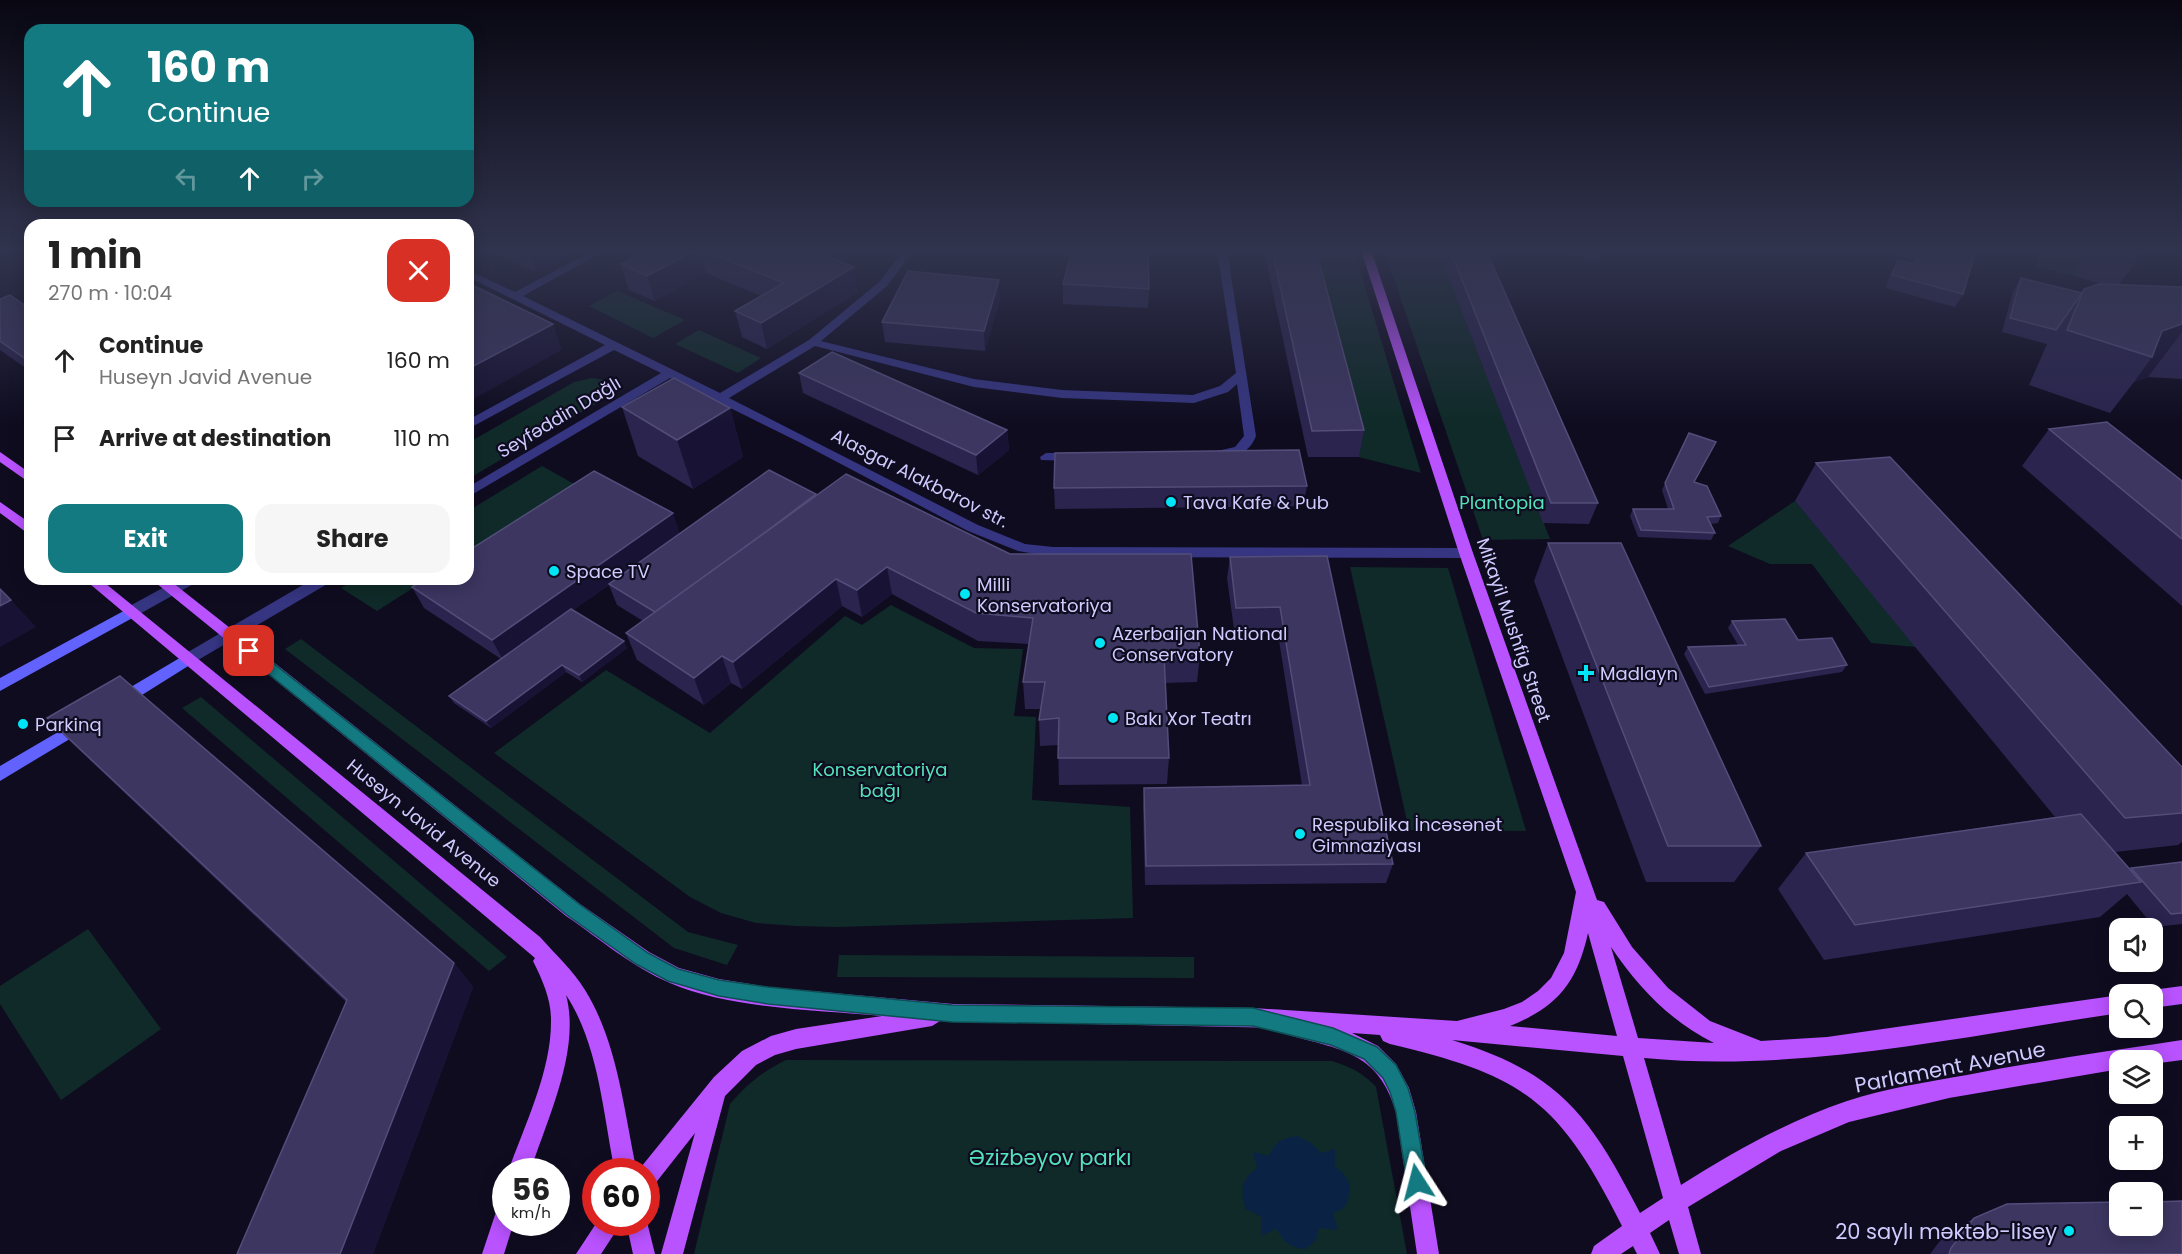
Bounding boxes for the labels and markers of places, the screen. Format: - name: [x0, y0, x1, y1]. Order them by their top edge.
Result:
- place label: Tava Kafe & Pub: [1183, 490, 1329, 515]
- marker: Tava Kafe & Pub: [1164, 495, 1178, 509]
- place label: Space TV: [566, 559, 650, 584]
- marker: Space TV: [547, 564, 561, 578]
- place label: Milli Konservatoriya: [977, 572, 1112, 618]
- marker: Milli Konservatoriya: [958, 587, 972, 601]
- place label: Azerbaijan National Conservatory: [1112, 621, 1287, 667]
- pin: [223, 625, 274, 676]
- marker: Azerbaijan National Conservatory: [1093, 636, 1107, 650]
- place label: Madlayn: [1600, 661, 1678, 686]
- marker: Madlayn: [1577, 664, 1595, 682]
- place label: Bakı Xor Teatrı: [1125, 706, 1252, 731]
- marker: Bakı Xor Teatrı: [1106, 711, 1120, 725]
- place label: Parkinq: [35, 712, 102, 737]
- marker: Parkinq: [16, 717, 30, 731]
- place label: Respublika İncəsənət Gimnaziyası: [1312, 812, 1502, 858]
- marker: Respublika İncəsənət Gimnaziyası: [1293, 827, 1307, 841]
- place label: 20 saylı məktəb-lisey: [1835, 1217, 2057, 1246]
- marker: 20 saylı məktəb-lisey: [2062, 1224, 2076, 1238]

